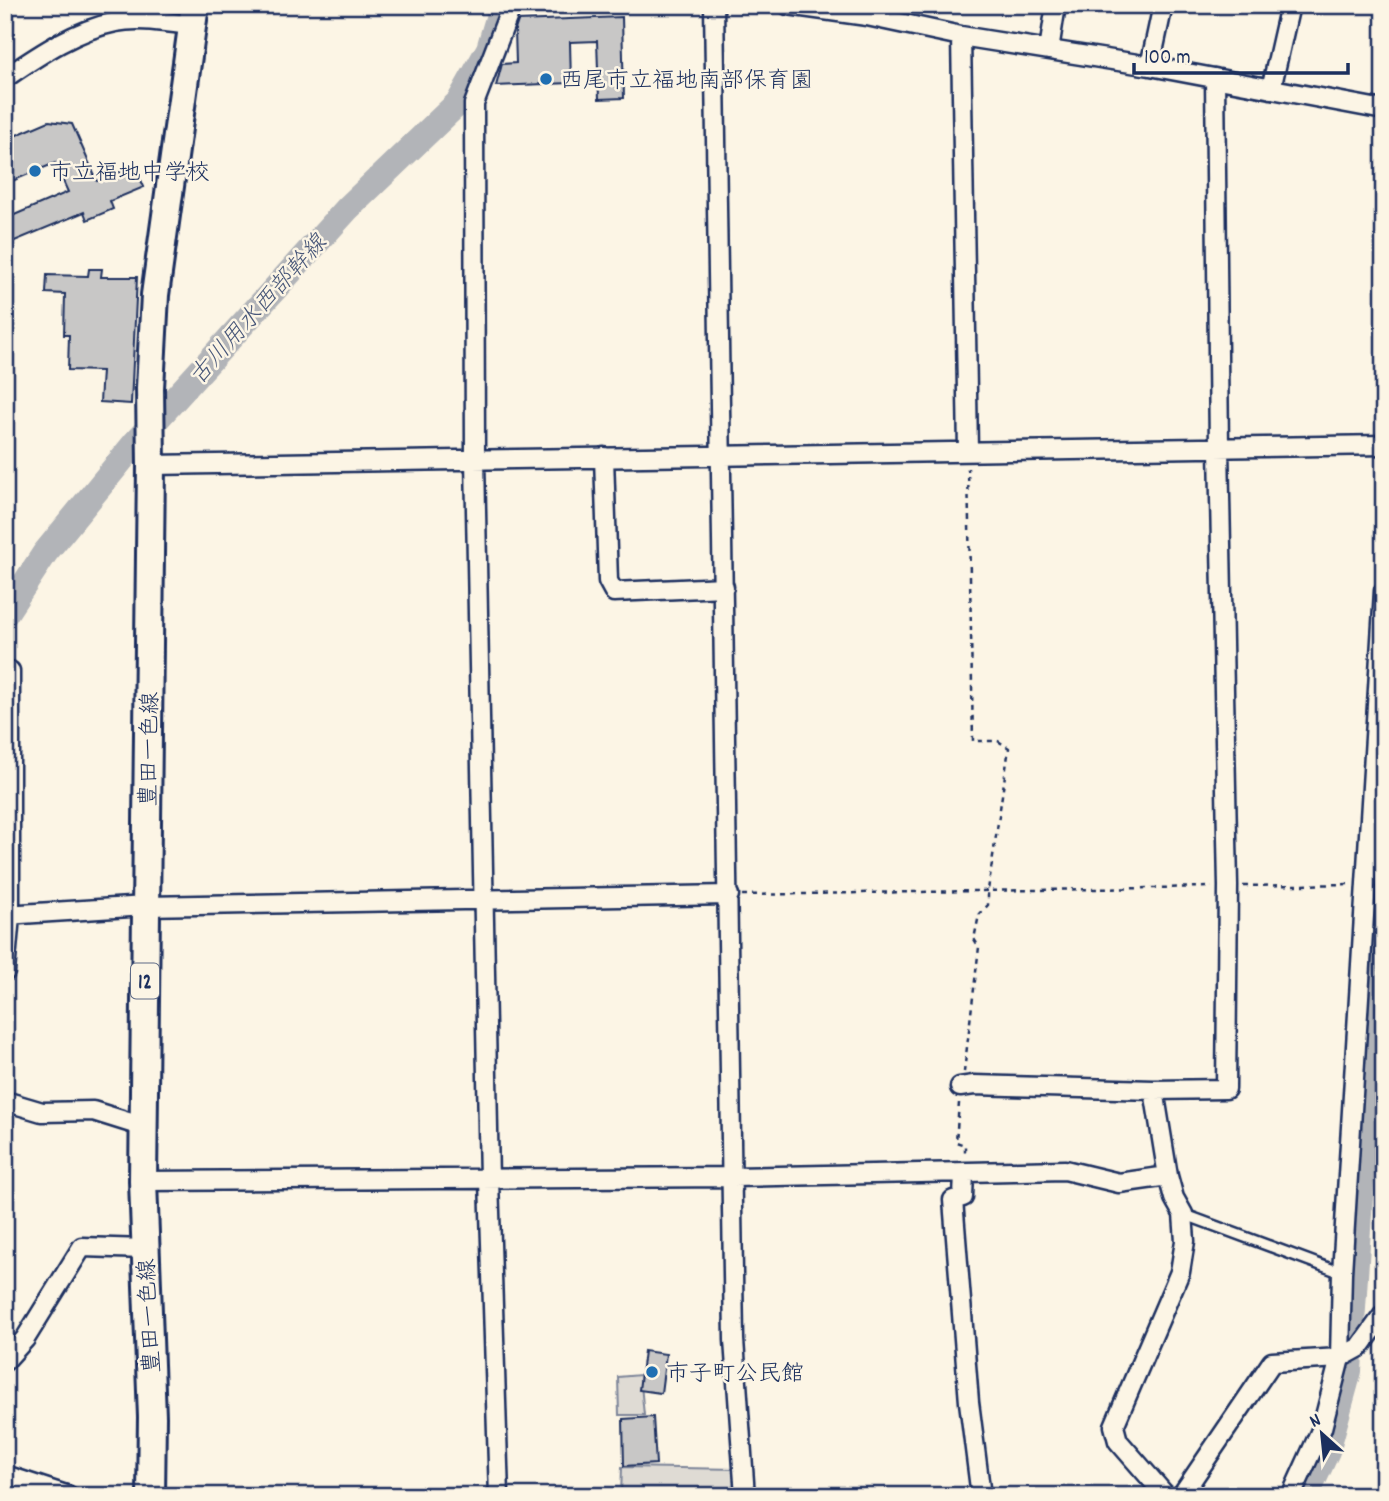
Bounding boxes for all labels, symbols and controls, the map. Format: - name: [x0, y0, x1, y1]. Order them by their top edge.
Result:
- scale bar: [1134, 32, 1347, 76]
- text: 100 m: [1144, 44, 1191, 74]
- place label: 西尾市立福地南部保育園: [560, 66, 813, 99]
- marker: 西尾市立福地南部保育園: [538, 71, 554, 87]
- place label: 市立福地中学校: [49, 158, 210, 191]
- marker: 市立福地中学校: [27, 163, 43, 179]
- water label: 古川用水西部幹線: [182, 228, 337, 394]
- street label: 豊田一色線: [134, 691, 169, 807]
- road number: 12: [131, 964, 159, 998]
- street label: 豊田一色線: [132, 1258, 171, 1374]
- place label: 市子町公民館: [666, 1359, 804, 1392]
- marker: 市子町公民館: [644, 1364, 660, 1380]
- north arrow: [1288, 1400, 1358, 1470]
- text: N: [1306, 1408, 1326, 1436]

